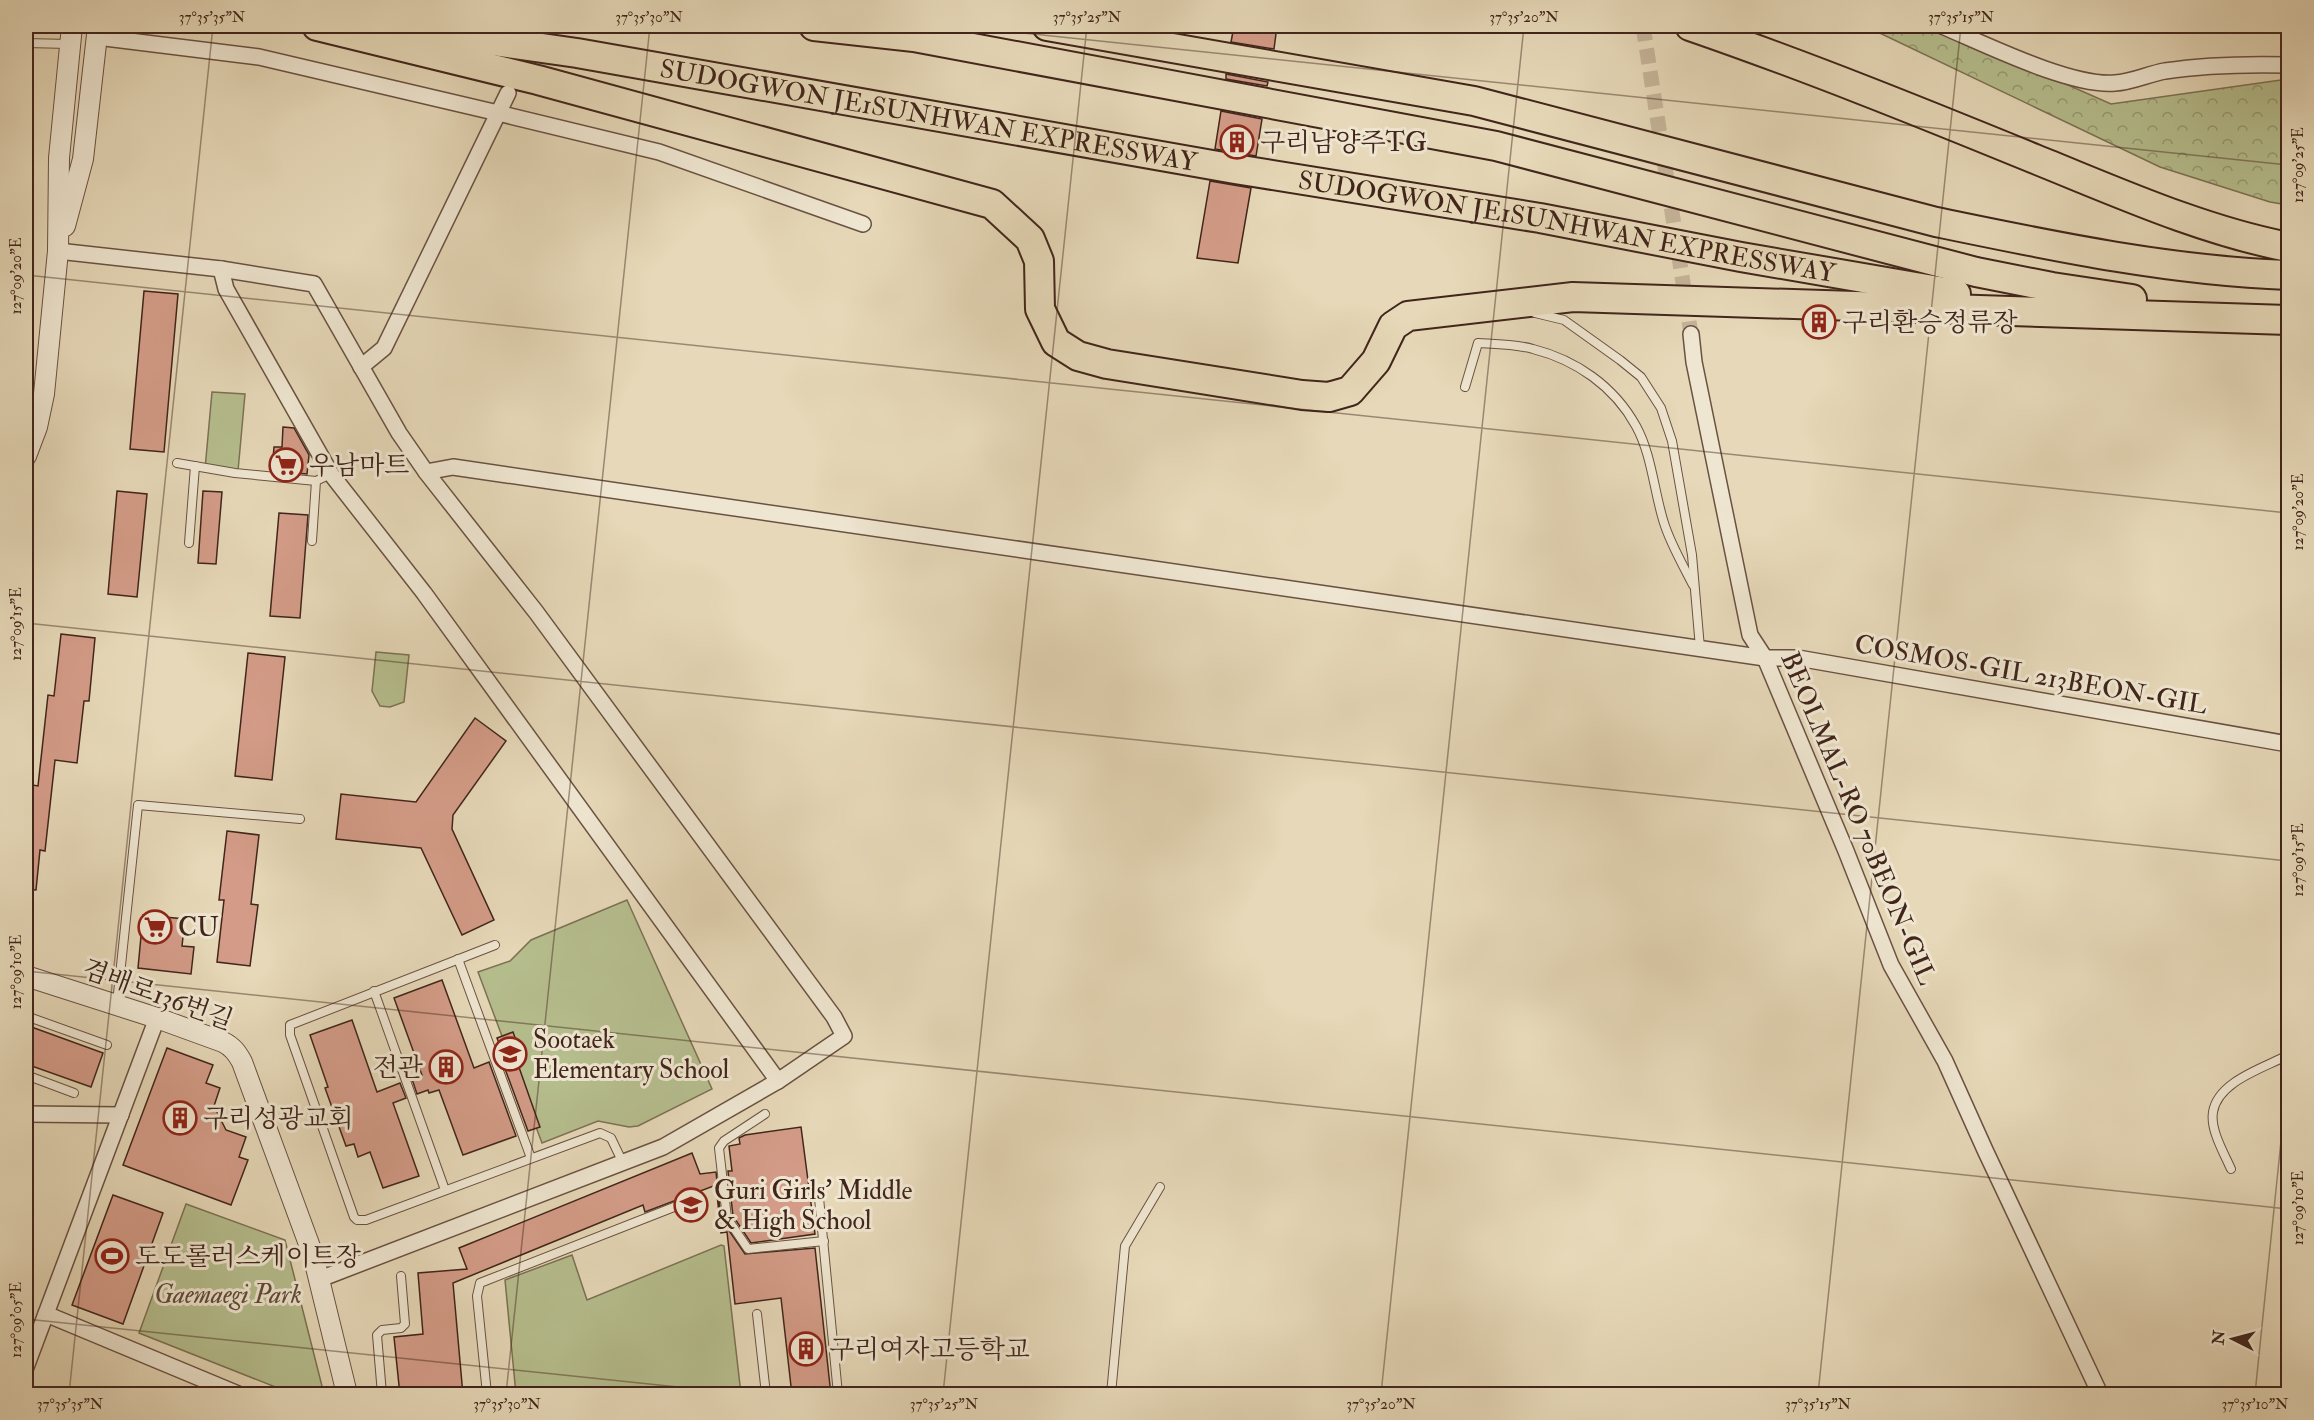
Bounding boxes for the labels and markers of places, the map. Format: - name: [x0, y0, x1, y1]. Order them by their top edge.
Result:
- building icon: 구리남양주TG: [1219, 124, 1255, 160]
- place label: 구리남양주TG: [1260, 127, 1427, 159]
- building icon: 구리환승정류장: [1801, 304, 1837, 340]
- place label: 구리환승정류장: [1842, 307, 2018, 339]
- supermarket icon: 우남마트: [268, 447, 304, 483]
- place label: 우남마트: [309, 450, 409, 482]
- supermarket icon: CU: [137, 909, 173, 945]
- place label: CU: [178, 912, 219, 944]
- place label: Sootaek Elementary School: [533, 1024, 730, 1086]
- school or university icon: Sootaek Elementary School: [492, 1036, 528, 1072]
- building icon: 전관: [428, 1049, 464, 1085]
- place label: 전관: [373, 1052, 423, 1084]
- building icon: 구리성광교회: [162, 1100, 198, 1136]
- place label: 구리성광교회: [203, 1103, 354, 1135]
- place label: Guri Girls' Middle & High School: [714, 1175, 912, 1237]
- school or university icon: Guri Girls' Middle & High School: [673, 1187, 709, 1223]
- sports icon: 도도롤러스케이트장: [94, 1238, 130, 1274]
- place label: 도도롤러스케이트장: [135, 1241, 361, 1273]
- building icon: 구리여자고등학교: [788, 1331, 824, 1367]
- place label: 구리여자고등학교: [829, 1334, 1030, 1366]

